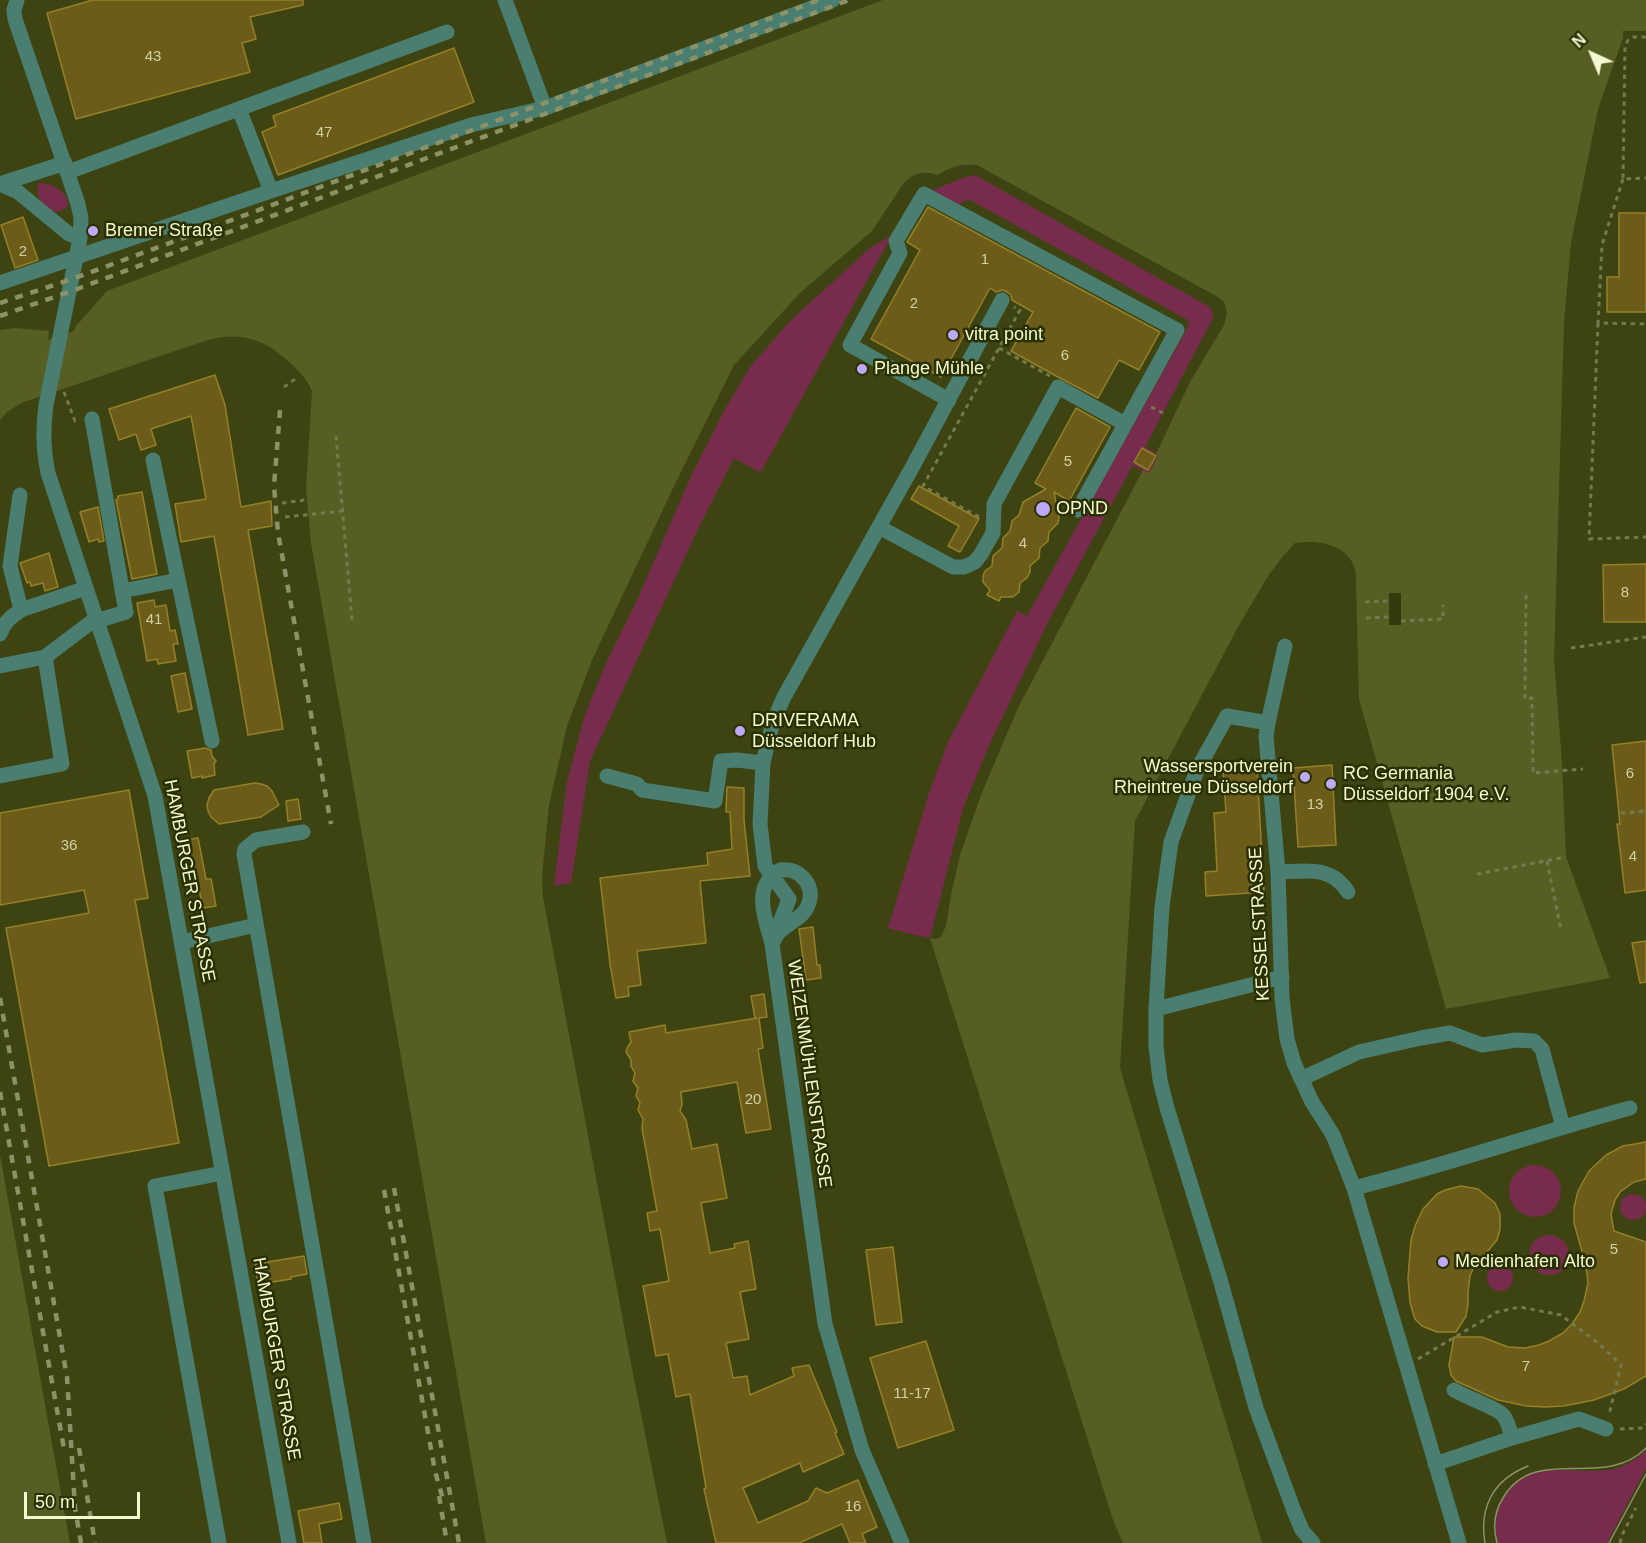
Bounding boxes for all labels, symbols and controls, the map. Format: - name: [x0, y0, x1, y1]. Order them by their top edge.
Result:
- north arrow: [1562, 24, 1622, 84]
- text: N: [1569, 31, 1589, 51]
- house number: 43: [145, 48, 161, 66]
- house number: 47: [316, 124, 332, 142]
- place label: Bremer Straße: [105, 220, 223, 242]
- marker: Bremer Straße: [86, 224, 100, 238]
- house number: 2: [19, 243, 27, 261]
- house number: 1: [981, 251, 989, 269]
- house number: 2: [910, 295, 918, 313]
- place label: vitra point: [965, 324, 1043, 346]
- marker: vitra point: [946, 328, 960, 342]
- house number: 6: [1061, 347, 1069, 365]
- place label: Plange Mühle: [874, 358, 984, 380]
- marker: Plange Mühle: [855, 362, 869, 376]
- house number: 5: [1064, 453, 1072, 471]
- place label: OPND: [1056, 498, 1108, 520]
- marker: OPND: [1034, 500, 1052, 518]
- house number: 4: [1019, 535, 1027, 553]
- house number: 8: [1621, 584, 1629, 602]
- house number: 41: [146, 611, 162, 629]
- place label: DRIVERAMA Düsseldorf Hub: [752, 710, 876, 752]
- marker: DRIVERAMA Düsseldorf Hub: [733, 724, 747, 738]
- place label: Wassersportverein Rheintreue Düsseldorf: [1114, 756, 1293, 798]
- place label: RC Germania Düsseldorf 1904 e.V.: [1343, 763, 1509, 806]
- house number: 6: [1626, 765, 1634, 783]
- marker: Wassersportverein Rheintreue Düsseldorf: [1298, 770, 1312, 784]
- marker: RC Germania Düsseldorf 1904 e.V.: [1324, 777, 1338, 791]
- street label: HAMBURGER STRASSE: [159, 778, 219, 984]
- house number: 13: [1307, 796, 1323, 814]
- house number: 36: [61, 837, 77, 855]
- street label: KESSELSTRASSE: [1245, 847, 1275, 1001]
- house number: 4: [1629, 848, 1637, 866]
- street label: WEIZENMÜHLENSTRASSE: [782, 959, 836, 1189]
- house number: 20: [745, 1091, 761, 1109]
- house number: 5: [1610, 1241, 1618, 1259]
- place label: Medienhafen Alto: [1455, 1251, 1595, 1273]
- marker: Medienhafen Alto: [1436, 1255, 1450, 1269]
- street label: HAMBURGER STRASSE: [247, 1256, 305, 1462]
- house number: 7: [1522, 1358, 1530, 1376]
- house number: 11-17: [893, 1385, 931, 1403]
- scale bar: [27, 1480, 142, 1518]
- text: 50 m: [35, 1492, 75, 1512]
- house number: 16: [845, 1498, 861, 1516]

